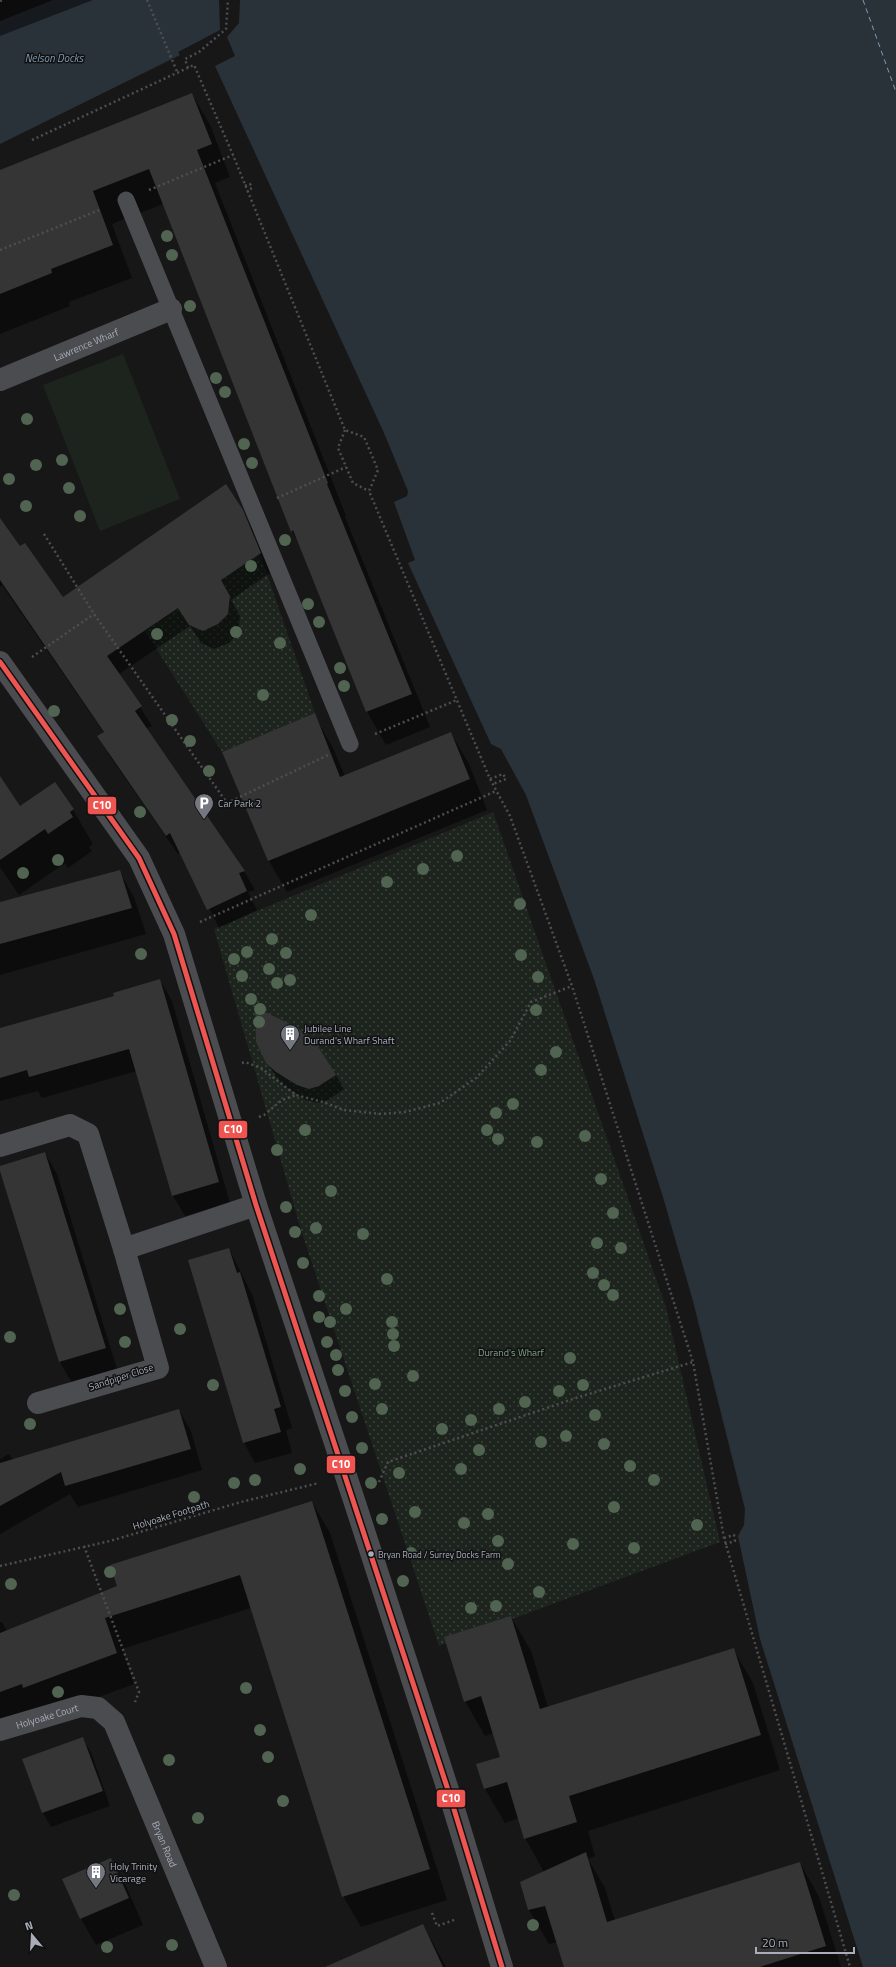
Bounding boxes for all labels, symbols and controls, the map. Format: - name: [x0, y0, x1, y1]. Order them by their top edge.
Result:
- water label: Nelson Docks: [25, 50, 85, 66]
- street label: Lawrence Wharf: [51, 324, 121, 364]
- parking icon: Car Park 2: [193, 792, 215, 820]
- line badge: C10: [87, 796, 117, 815]
- place label: Car Park 2: [218, 796, 261, 811]
- text: C10: [93, 797, 111, 813]
- place label: Jubilee Line Durand's Wharf Shaft: [304, 1021, 395, 1048]
- building icon: Jubilee Line Durand's Wharf Shaft: [279, 1023, 301, 1051]
- line badge: C10: [218, 1120, 248, 1139]
- text: C10: [224, 1121, 242, 1137]
- park label: Durand's Wharf: [478, 1345, 545, 1360]
- street label: Sandpiper Close: [87, 1359, 155, 1395]
- line badge: C10: [326, 1455, 356, 1474]
- text: C10: [332, 1456, 350, 1472]
- street label: Holyoake Footpath: [131, 1496, 211, 1534]
- place label: Bryan Road / Surrey Docks Farm: [378, 1548, 501, 1561]
- marker: Bryan Road / Surrey Docks Farm: [366, 1549, 376, 1559]
- street label: Holyoake Court: [14, 1700, 80, 1732]
- line badge: C10: [436, 1789, 466, 1808]
- text: C10: [442, 1790, 460, 1806]
- street label: Bryan Road: [149, 1819, 181, 1869]
- place label: Holy Trinity Vicarage: [110, 1859, 157, 1886]
- building icon: Holy Trinity Vicarage: [85, 1861, 107, 1889]
- north arrow: [12, 1915, 52, 1955]
- text: N: [23, 1917, 35, 1934]
- scale bar: [756, 1929, 854, 1955]
- text: 20 m: [762, 1933, 788, 1952]

